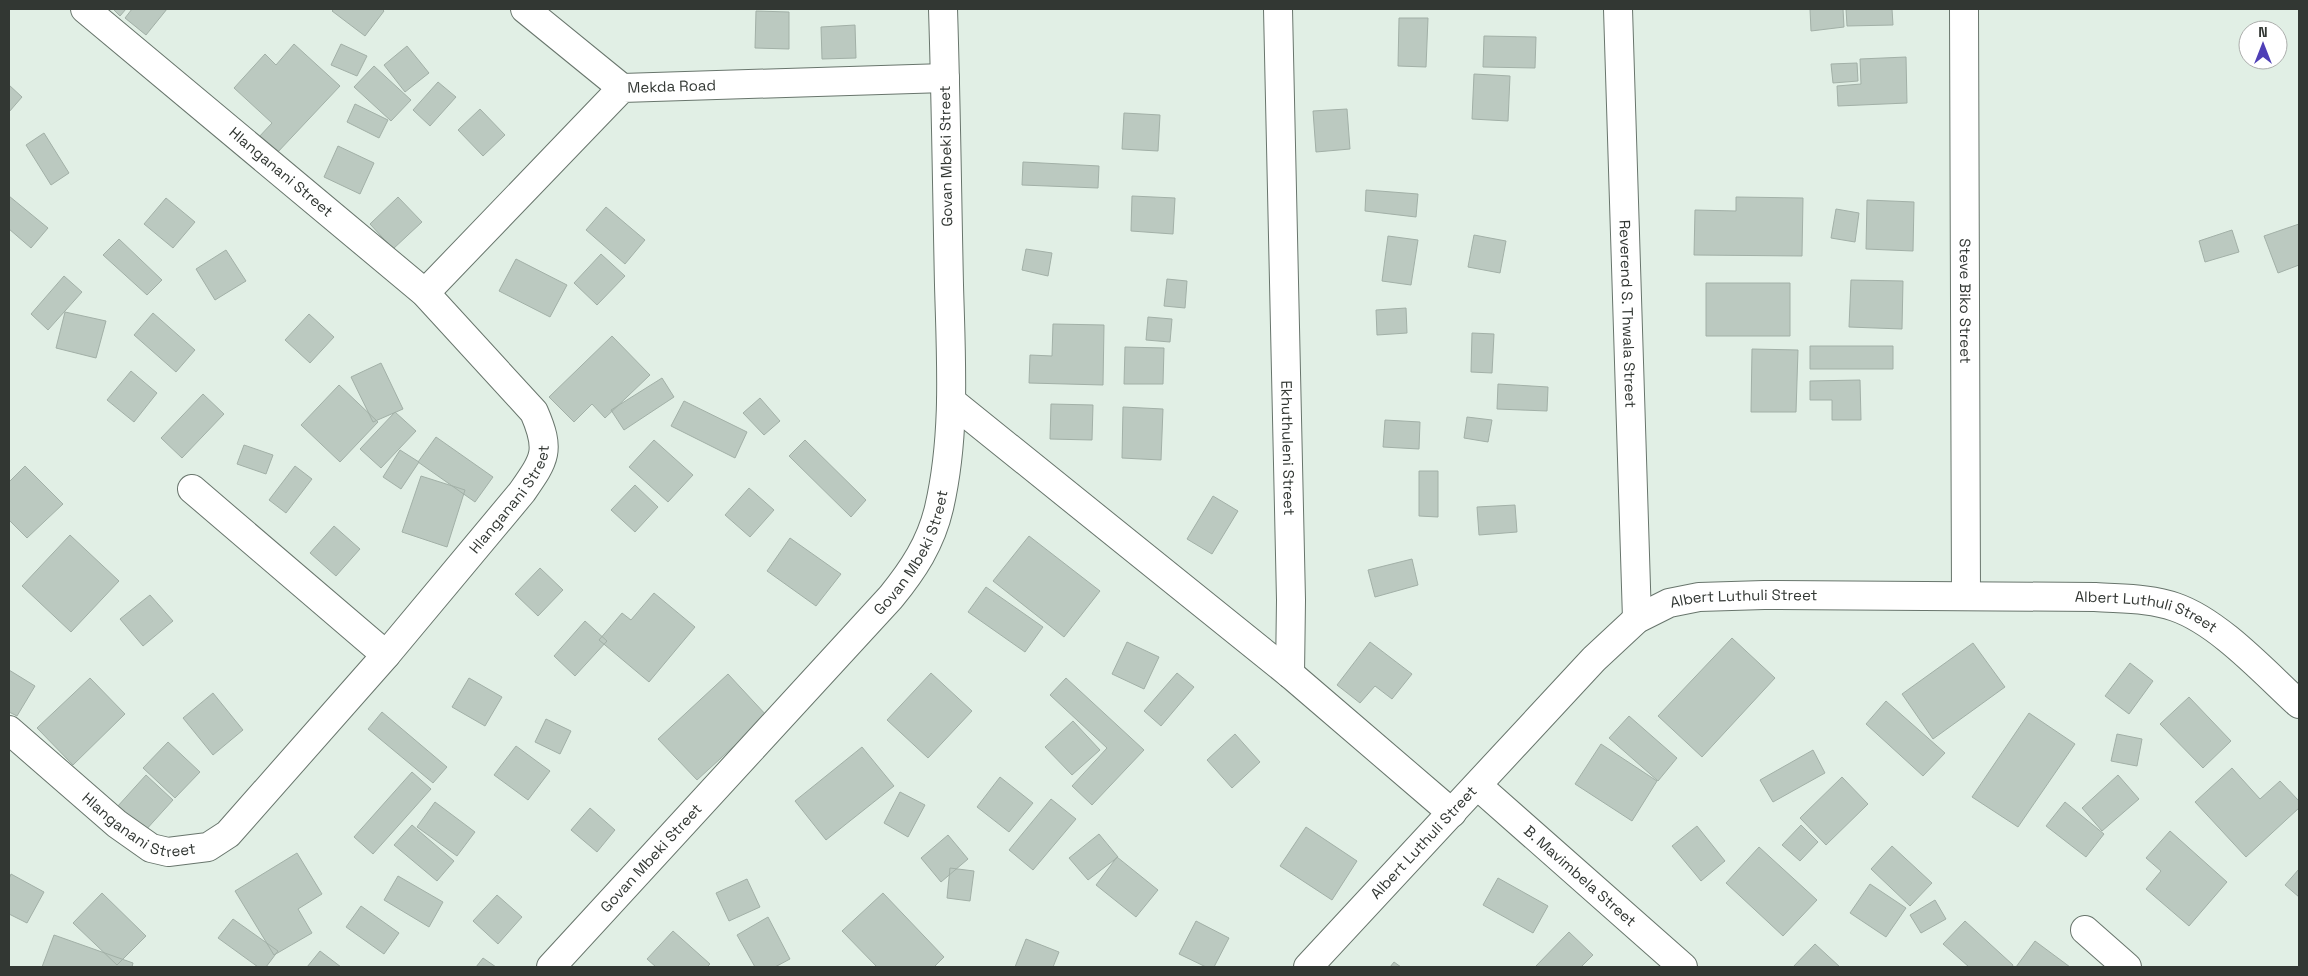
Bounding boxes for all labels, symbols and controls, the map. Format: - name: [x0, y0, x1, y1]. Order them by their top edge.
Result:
- north arrow: [2238, 20, 2288, 70]
- text: N: [2258, 23, 2268, 41]
- street label: Mekda Road: [627, 75, 716, 97]
- street label: Govan Mbeki Street: [935, 85, 956, 227]
- street label: Hlanganani Street: [225, 123, 337, 221]
- street label: Reverend S. Thwala Street: [1616, 219, 1640, 408]
- street label: Steve Biko Street: [1956, 238, 1975, 364]
- street label: Ekhuthuleni Street: [1277, 380, 1299, 516]
- street label: Hlanganani Street: [465, 445, 553, 557]
- street label: Govan Mbeki Street: [869, 488, 952, 619]
- street label: Albert Luthuli Street: [1668, 585, 1818, 612]
- street label: Albert Luthuli Street: [2075, 587, 2221, 637]
- street label: Albert Luthuli Street: [1366, 781, 1481, 903]
- street label: Hlanganani Street: [78, 788, 197, 861]
- street label: Govan Mbeki Street: [596, 799, 706, 916]
- street label: B. Mavimbela Street: [1520, 821, 1640, 930]

